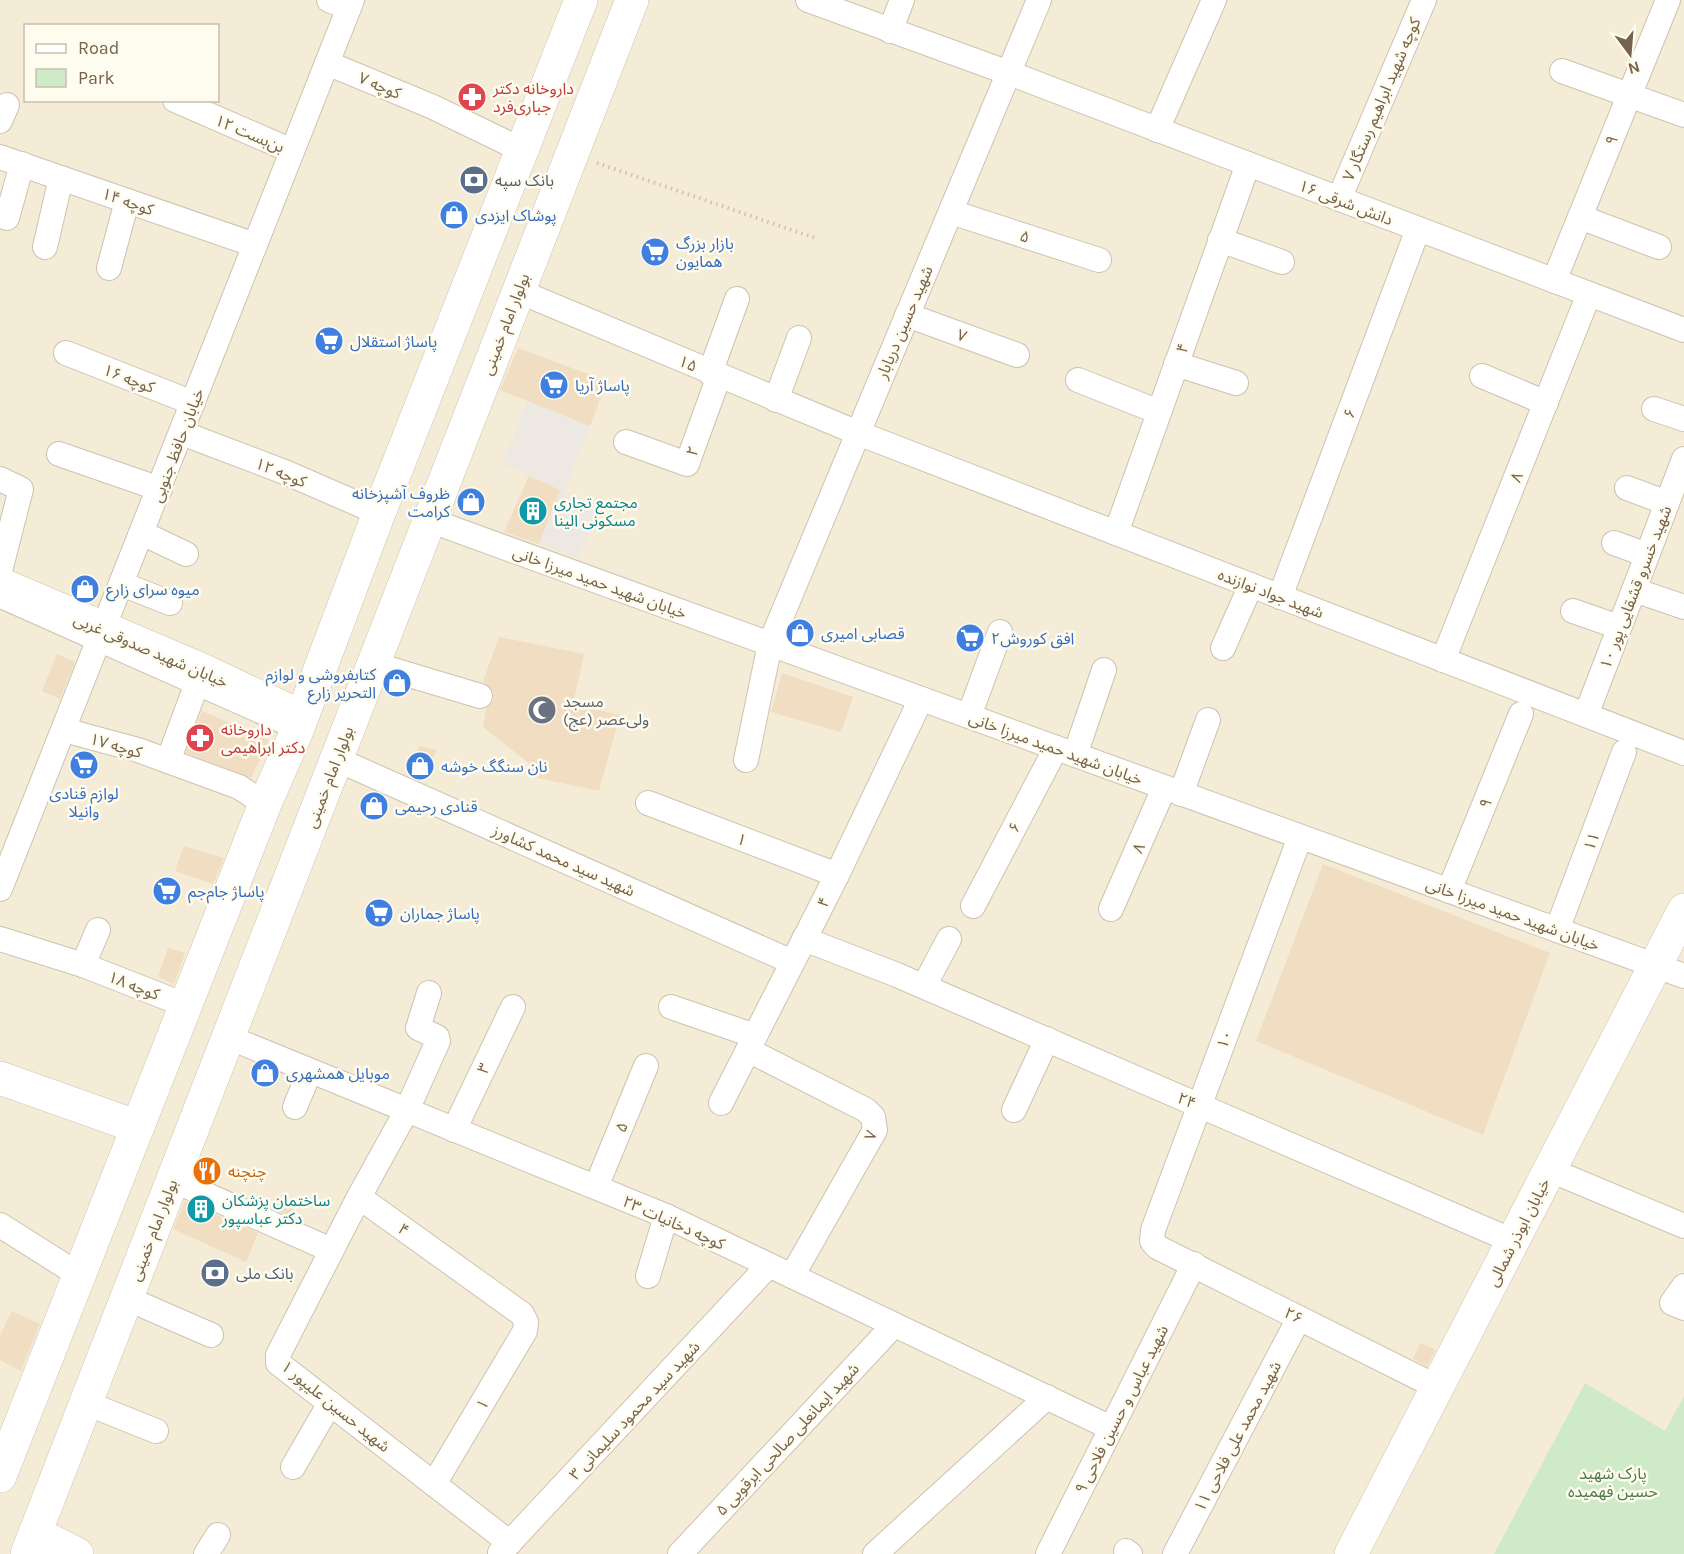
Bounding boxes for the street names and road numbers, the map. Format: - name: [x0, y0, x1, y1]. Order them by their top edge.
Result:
- street label: کوچه شهید ابراهیم رستگار ۷: [1338, 14, 1427, 185]
- street label: کوچه ۷: [355, 68, 404, 104]
- street label: بن‌بست ۱۲: [212, 110, 287, 157]
- street label: ۹: [1601, 132, 1622, 148]
- street label: دانش شرقی ۱۶: [1296, 176, 1396, 229]
- street label: کوچه ۱۴: [99, 184, 157, 220]
- street label: ۵: [1018, 226, 1032, 247]
- street label: شهید حسین دریابار: [872, 263, 937, 382]
- street label: بولوار امام خمینی: [477, 271, 536, 379]
- street label: ۷: [954, 325, 969, 346]
- street label: ۴: [1172, 341, 1193, 356]
- street label: ۱۵: [676, 351, 700, 376]
- street label: کوچه ۱۶: [100, 360, 158, 398]
- street label: خیابان حافظ جنوبی: [147, 385, 208, 505]
- street label: ۶: [1339, 406, 1360, 421]
- street label: ۲: [682, 444, 703, 459]
- street label: کوچه ۱۲: [252, 454, 310, 492]
- street label: ۸: [1506, 469, 1527, 485]
- street label: شهید خسرو قشقایی پور ۱۰: [1596, 503, 1676, 672]
- street label: خیابان شهید حمید میرزا خانی: [510, 542, 689, 623]
- street label: شهید جواد نوازنده: [1215, 565, 1326, 622]
- street label: خیابان شهید صدوقی غربی: [71, 609, 231, 692]
- street label: خیابان شهید حمید میرزا خانی: [966, 708, 1145, 789]
- street label: بولوار امام خمینی: [301, 724, 360, 832]
- street label: کوچه ۱۷: [87, 729, 145, 763]
- street label: ۹: [1475, 795, 1496, 811]
- street label: ۶: [1004, 819, 1025, 836]
- street label: شهید سید محمد کشاورز: [489, 820, 638, 900]
- street label: ۱: [734, 829, 749, 850]
- street label: ۱۱: [1579, 829, 1604, 853]
- street label: ۸: [1128, 840, 1149, 856]
- street label: خیابان شهید حمید میرزا خانی: [1423, 874, 1602, 955]
- street label: ۴: [813, 894, 834, 911]
- street label: کوچه ۱۸: [105, 967, 163, 1005]
- street label: ۱۰: [1212, 1027, 1237, 1051]
- street label: ۳: [473, 1060, 494, 1076]
- street label: ۲۴: [1175, 1088, 1199, 1113]
- street label: ۵: [611, 1119, 632, 1135]
- street label: ۷: [860, 1128, 881, 1143]
- street label: خیابان ابوذر شمالی: [1483, 1175, 1554, 1290]
- street label: بولوار امام خمینی: [125, 1177, 184, 1285]
- street label: کوچه دخانیات ۲۳: [619, 1191, 728, 1255]
- street label: ۴: [394, 1219, 413, 1240]
- street label: ۲۶: [1281, 1303, 1306, 1328]
- street label: شهید عباس و حسین فلاحی ۹: [1071, 1322, 1172, 1497]
- street label: شهید سید محمود سلیمانی ۳: [565, 1337, 704, 1484]
- street label: شهید حسین علیپور ۱: [277, 1357, 394, 1457]
- street label: شهید محمد علی فلاحی ۱۱: [1190, 1358, 1285, 1515]
- street label: شهید ایمانعلی صالحی ابرقویی ۵: [712, 1359, 863, 1520]
- street label: ۱: [472, 1395, 493, 1413]

